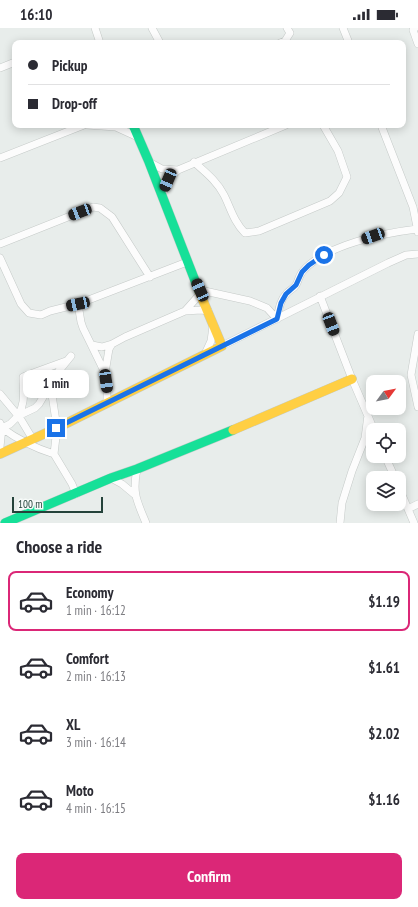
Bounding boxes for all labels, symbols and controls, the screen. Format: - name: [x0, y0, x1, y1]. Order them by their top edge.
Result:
- text: 16:10: [20, 5, 52, 24]
- text: Pickup: [52, 56, 87, 75]
- text: Drop-off: [52, 94, 97, 113]
- car: [158, 167, 178, 193]
- car: [67, 202, 93, 222]
- car: [360, 226, 386, 246]
- route start: [315, 246, 333, 264]
- car: [190, 277, 210, 303]
- car: [65, 296, 91, 312]
- car: [321, 311, 341, 337]
- car: [98, 368, 114, 394]
- callout: 1 min: [23, 370, 89, 398]
- text: 1 min: [43, 375, 69, 392]
- north arrow: [366, 375, 406, 415]
- map controls: [366, 375, 406, 511]
- route end: [47, 419, 65, 437]
- button: locate: [366, 423, 406, 463]
- button: layers: [366, 471, 406, 511]
- scale bar: [12, 495, 103, 514]
- text: 100 m: [18, 497, 42, 511]
- text: Choose a ride: [16, 535, 102, 558]
- icon: car: [18, 583, 54, 619]
- text: Economy: [66, 583, 114, 602]
- text: $1.19: [368, 592, 400, 611]
- text: 1 min · 16:12: [66, 602, 126, 619]
- icon: car: [18, 649, 54, 685]
- text: Comfort: [66, 649, 109, 668]
- text: $1.61: [368, 658, 400, 677]
- text: 2 min · 16:13: [66, 668, 126, 685]
- icon: car: [18, 715, 54, 751]
- text: XL: [66, 715, 80, 734]
- text: $2.02: [368, 724, 400, 743]
- text: 3 min · 16:14: [66, 734, 126, 751]
- icon: car: [18, 781, 54, 817]
- text: Moto: [66, 781, 94, 800]
- text: $1.16: [368, 790, 400, 809]
- text: 4 min · 16:15: [66, 800, 126, 817]
- button: Confirm: [16, 853, 402, 899]

